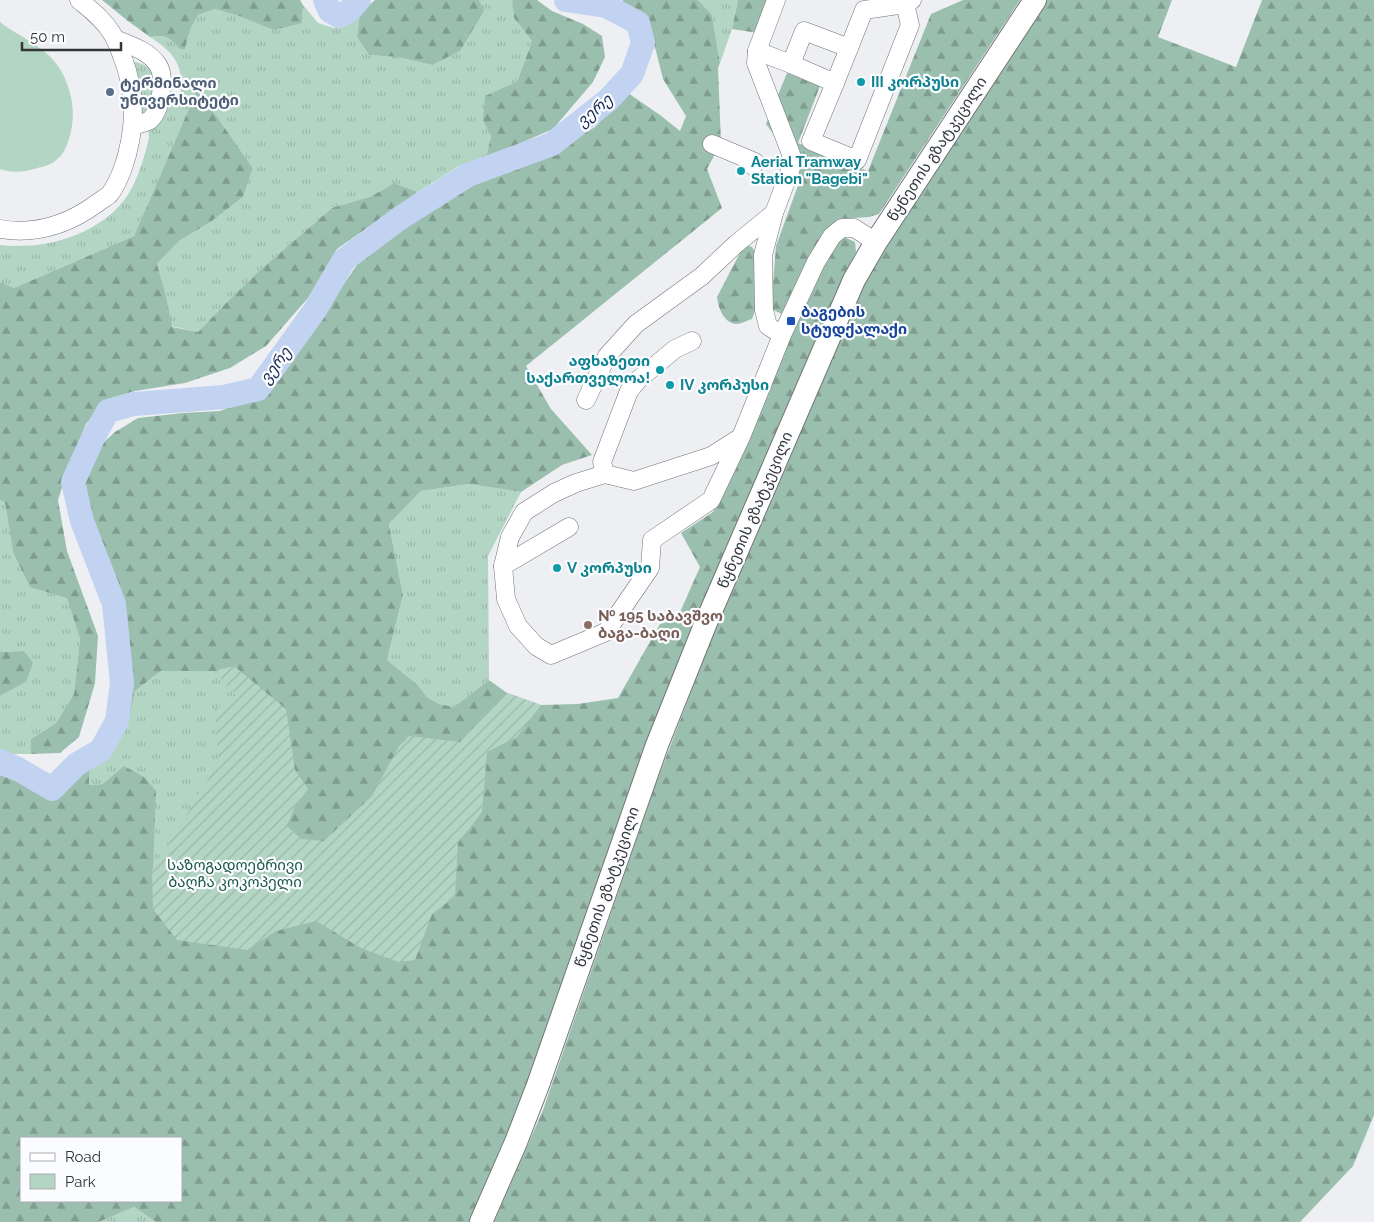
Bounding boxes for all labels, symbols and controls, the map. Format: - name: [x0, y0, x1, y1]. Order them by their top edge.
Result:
- scale bar: [22, 20, 121, 52]
- text: 50 m: [30, 28, 65, 46]
- place label: III კორპუსი: [871, 73, 959, 91]
- street label: წყნეთის გზატკეცილი: [884, 73, 990, 225]
- place label: ტერმინალი უნივერსიტეტი: [120, 74, 239, 109]
- marker: III კორპუსი: [855, 76, 867, 88]
- marker: ტერმინალი უნივერსიტეტი: [104, 86, 116, 98]
- water label: ვერე: [573, 90, 616, 131]
- place label: Aerial Tramway Station "Bagebi": [751, 153, 868, 188]
- marker: Aerial Tramway Station "Bagebi": [735, 165, 747, 177]
- place label: ბაგების სტუდქალაქი: [801, 303, 907, 338]
- marker: ბაგების სტუდქალაქი: [785, 315, 797, 327]
- water label: ვერე: [256, 343, 295, 387]
- place label: აფხაზეთი საქართველოა!: [526, 352, 650, 387]
- marker: აფხაზეთი საქართველოა!: [654, 364, 666, 376]
- place label: IV კორპუსი: [680, 376, 769, 394]
- marker: IV კორპუსი: [664, 379, 676, 391]
- street label: წყნეთის გზატკეცილი: [714, 429, 796, 591]
- place label: V კორპუსი: [567, 559, 652, 577]
- marker: V კორპუსი: [551, 562, 563, 574]
- place label: № 195 საბავშვო ბაგა-ბაღი: [598, 607, 723, 642]
- marker: № 195 საბავშვო ბაგა-ბაღი: [582, 619, 594, 631]
- street label: წყნეთის გზატკეცილი: [571, 804, 643, 970]
- park label: საზოგადოებრივი ბაღჩა კოკოპელი: [167, 856, 303, 891]
- legend: [20, 1137, 182, 1202]
- text: Road: [65, 1148, 101, 1166]
- text: Park: [65, 1173, 96, 1191]

